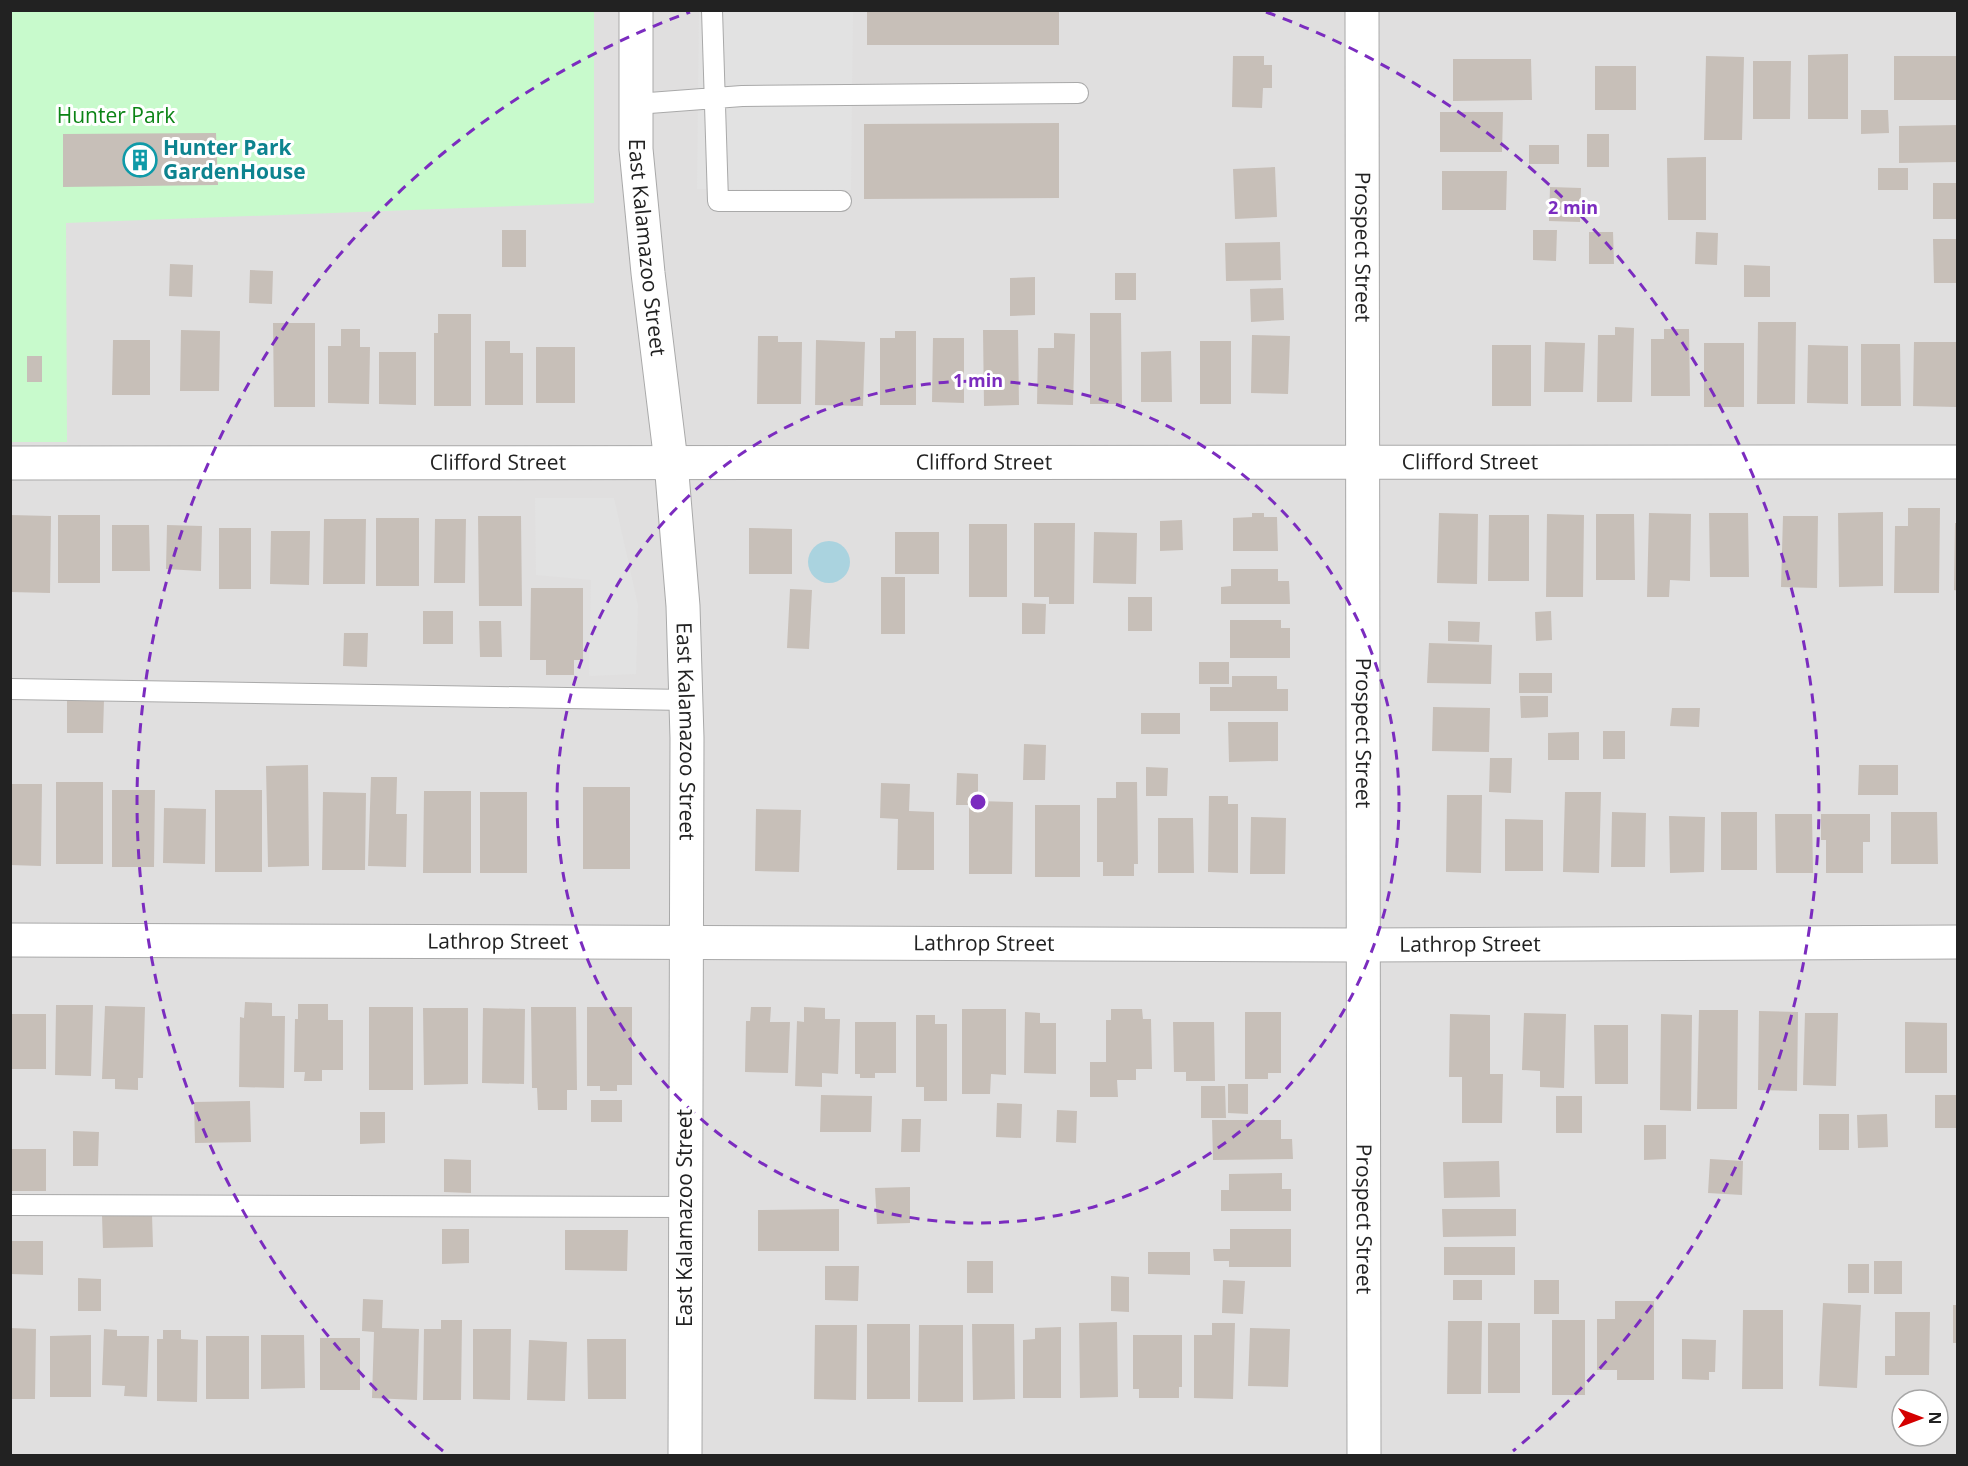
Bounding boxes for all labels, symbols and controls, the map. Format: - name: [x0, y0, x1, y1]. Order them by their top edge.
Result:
- park label: Hunter Park: [57, 101, 175, 129]
- place label: Hunter Park GardenHouse: [163, 133, 306, 185]
- street label: East Kalamazoo Street: [623, 139, 673, 358]
- building icon: Hunter Park GardenHouse: [122, 142, 158, 178]
- street label: Prospect Street: [1349, 172, 1377, 322]
- text: 2 min: [1548, 195, 1598, 219]
- text: 1 min: [953, 368, 1003, 392]
- street label: Clifford Street: [916, 447, 1052, 476]
- street label: Clifford Street: [1402, 447, 1538, 475]
- street label: Clifford Street: [430, 448, 566, 476]
- street label: East Kalamazoo Street: [671, 622, 702, 841]
- street label: Prospect Street: [1350, 658, 1378, 808]
- centre of rings: [968, 792, 988, 812]
- street label: Lathrop Street: [427, 927, 569, 955]
- street label: Lathrop Street: [913, 928, 1055, 957]
- street label: Lathrop Street: [1399, 929, 1541, 958]
- street label: East Kalamazoo Street: [670, 1109, 698, 1327]
- street label: Prospect Street: [1351, 1144, 1379, 1294]
- north arrow: [1890, 1388, 1950, 1448]
- text: N: [1924, 1411, 1946, 1425]

